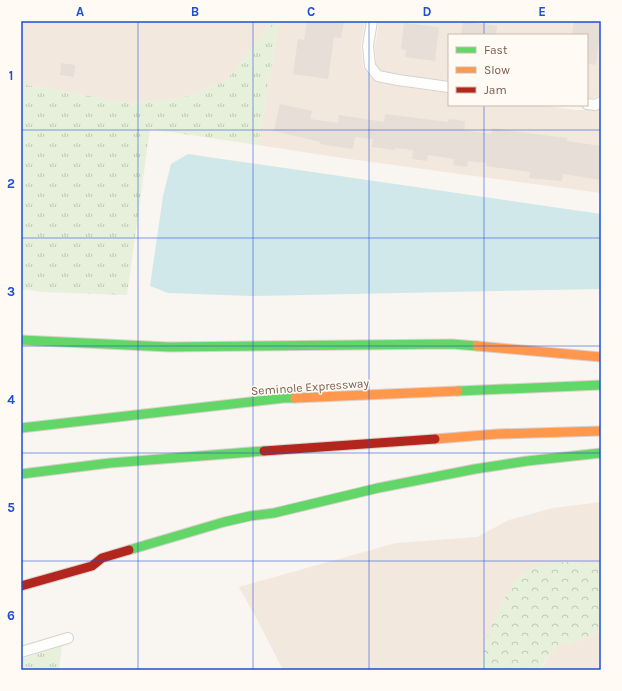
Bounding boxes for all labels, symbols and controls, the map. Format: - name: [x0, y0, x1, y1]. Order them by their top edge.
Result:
- text: A: [76, 4, 84, 19]
- text: B: [191, 4, 199, 19]
- text: C: [307, 4, 315, 19]
- text: D: [423, 4, 432, 19]
- text: E: [538, 4, 546, 19]
- legend: [448, 34, 588, 106]
- text: Fast: [484, 43, 508, 57]
- text: Slow: [484, 63, 510, 77]
- text: 1: [9, 68, 13, 83]
- text: Jam: [484, 83, 507, 97]
- text: 2: [7, 176, 15, 191]
- text: 3: [7, 284, 15, 299]
- street label: Seminole Expressway: [251, 376, 370, 398]
- text: 4: [7, 392, 15, 407]
- text: 5: [7, 500, 15, 515]
- text: 6: [7, 608, 15, 623]

